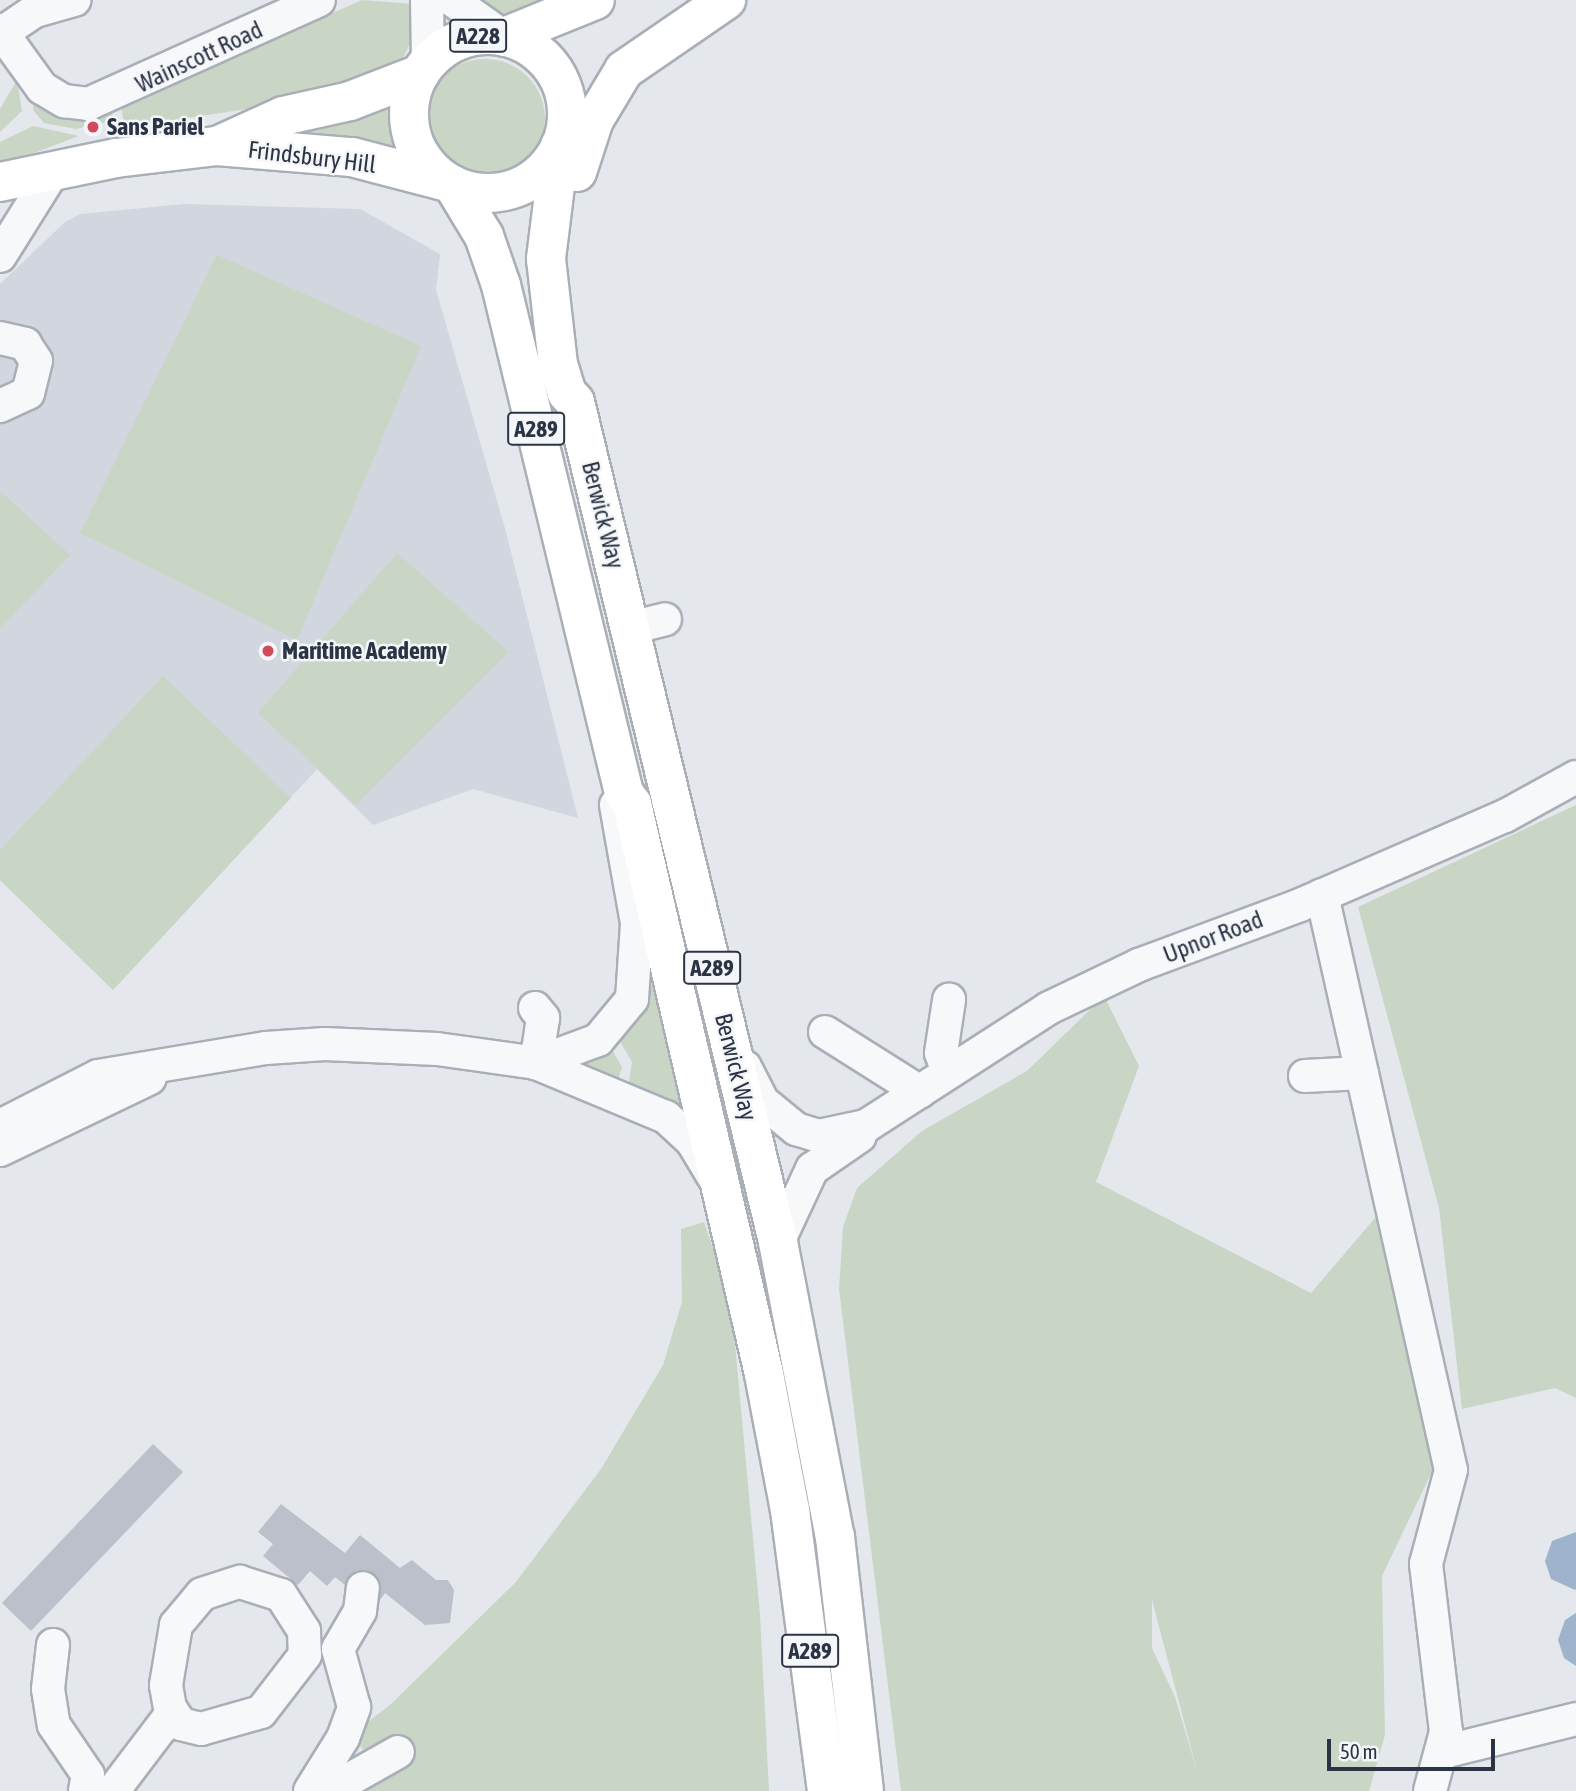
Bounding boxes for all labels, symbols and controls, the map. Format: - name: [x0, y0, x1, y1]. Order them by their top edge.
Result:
- street label: Wainscott Road: [131, 15, 267, 99]
- road number: A228: [448, 17, 508, 56]
- place label: Sans Pariel: [107, 113, 204, 141]
- marker: Sans Pariel: [85, 119, 101, 135]
- street label: Frindsbury Hill: [246, 135, 378, 179]
- road number: A289: [506, 410, 566, 448]
- street label: Berwick Way: [576, 458, 630, 572]
- place label: Maritime Academy: [282, 637, 447, 665]
- marker: Maritime Academy: [260, 643, 276, 659]
- street label: Upnor Road: [1159, 905, 1267, 969]
- road number: A289: [682, 948, 742, 987]
- street label: Berwick Way: [709, 1010, 763, 1124]
- road number: A289: [780, 1632, 840, 1670]
- scale bar: [1331, 1724, 1499, 1768]
- text: 50 m: [1340, 1739, 1378, 1763]

